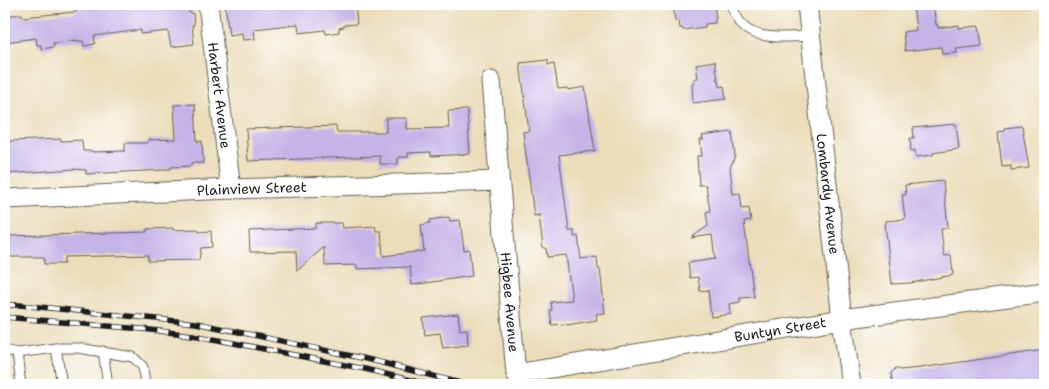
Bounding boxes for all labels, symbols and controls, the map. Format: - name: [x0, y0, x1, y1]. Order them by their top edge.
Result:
- street label: Harbert Avenue: [204, 41, 235, 150]
- street label: Lombardy Avenue: [812, 132, 844, 255]
- street label: Plainview Street: [196, 178, 307, 200]
- street label: Higbee Avenue: [497, 251, 523, 353]
- street label: Buntyn Street: [733, 313, 828, 346]

